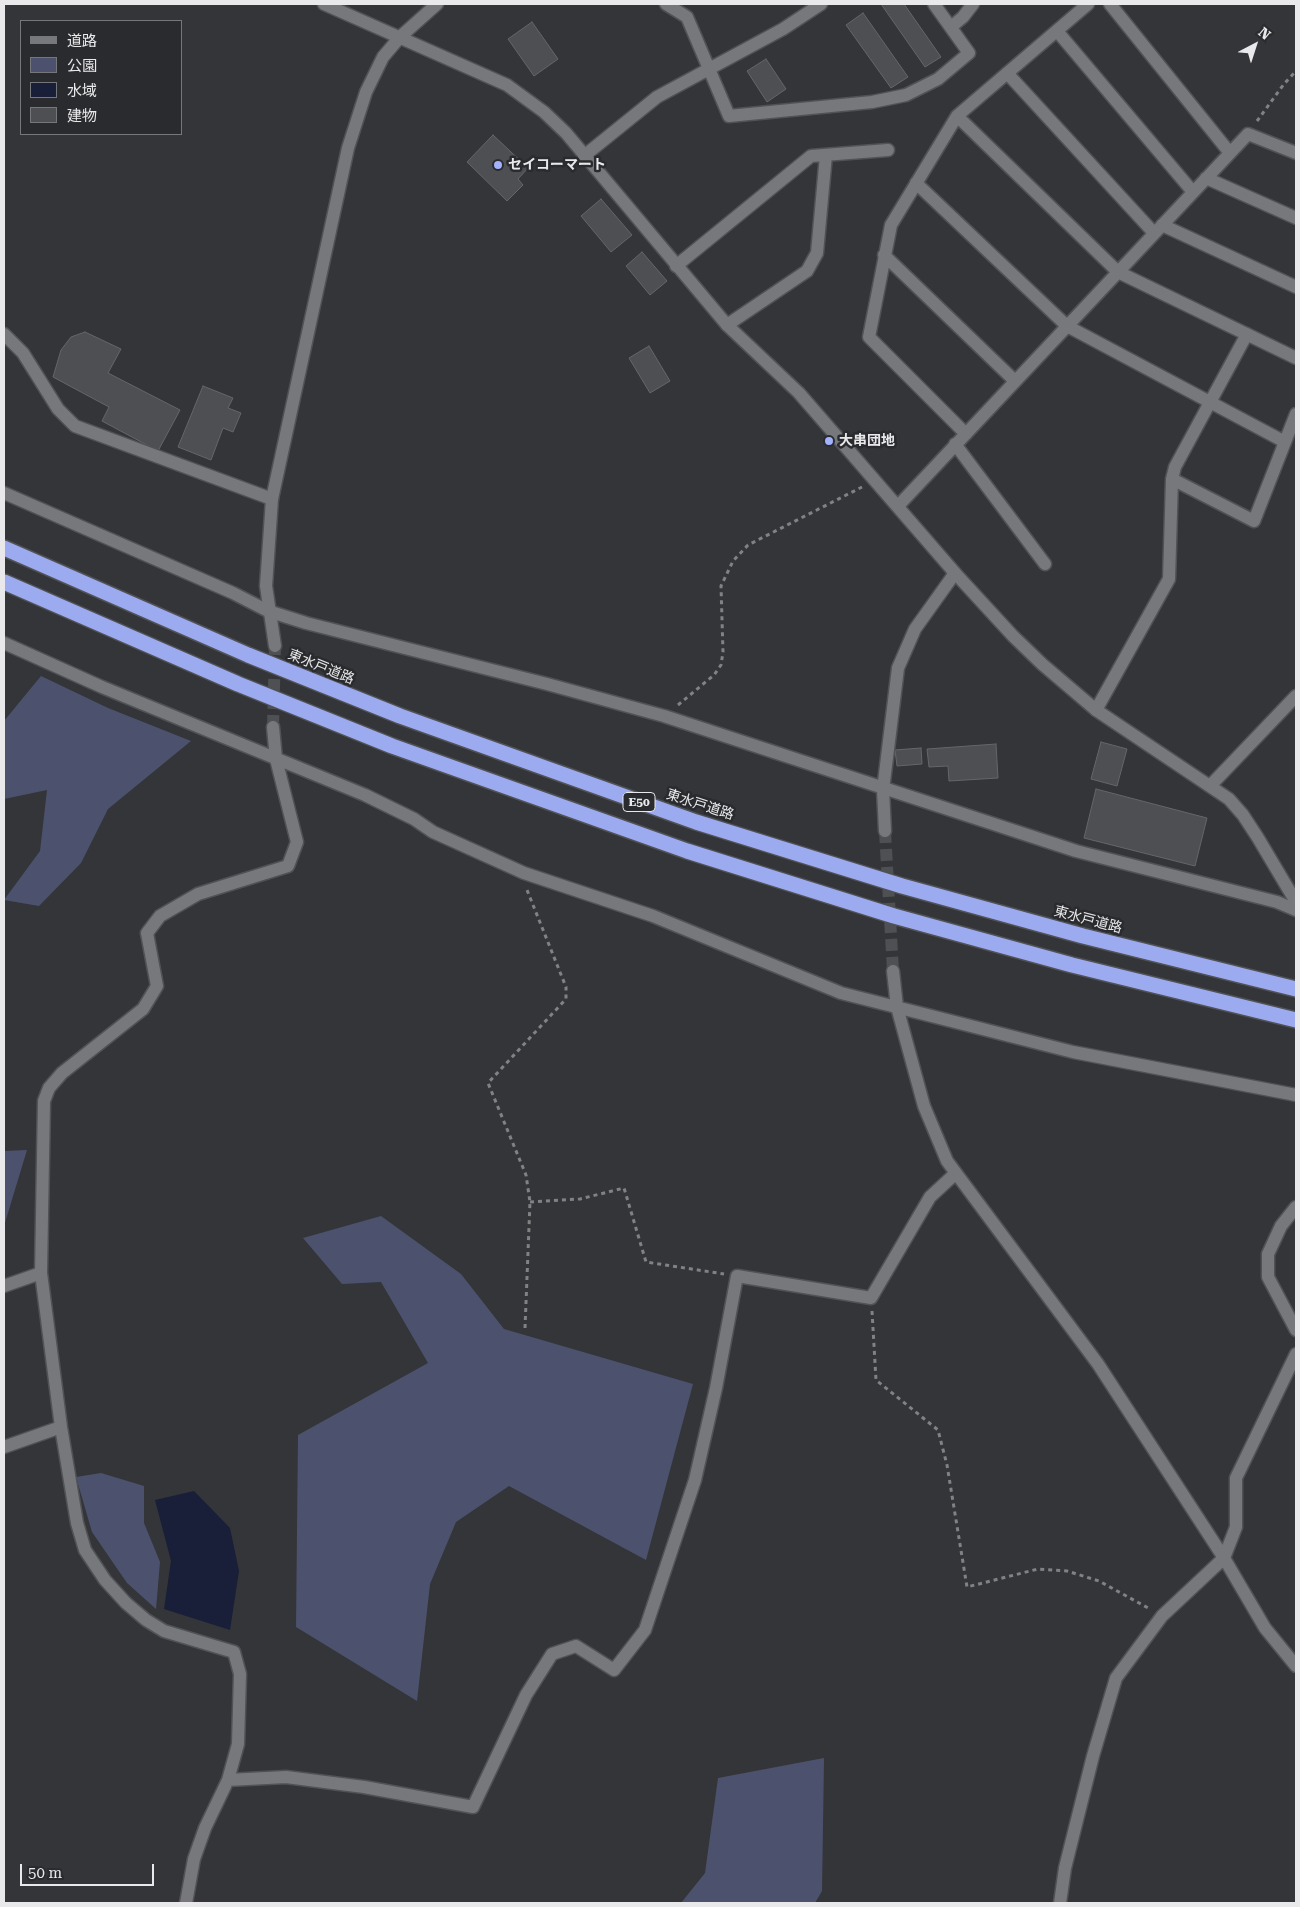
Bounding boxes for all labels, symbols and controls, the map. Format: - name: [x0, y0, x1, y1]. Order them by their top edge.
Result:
- legend: [20, 20, 182, 135]
- north arrow: [1230, 20, 1280, 70]
- text: N: [1255, 24, 1274, 43]
- text: 道路: [67, 32, 97, 50]
- text: 公園: [67, 57, 97, 75]
- text: 水域: [67, 82, 97, 100]
- text: 建物: [67, 107, 97, 125]
- place label: セイコーマート: [508, 157, 606, 173]
- marker: セイコーマート: [492, 159, 504, 171]
- place label: 大串団地: [839, 433, 895, 449]
- marker: 大串団地: [823, 435, 835, 447]
- street label: 東水戸道路: [285, 646, 357, 688]
- street label: 東水戸道路: [664, 786, 736, 824]
- road number: E50: [623, 792, 655, 812]
- street label: 東水戸道路: [1052, 903, 1124, 937]
- scale bar: [22, 1854, 156, 1886]
- text: 50 m: [28, 1864, 62, 1882]

